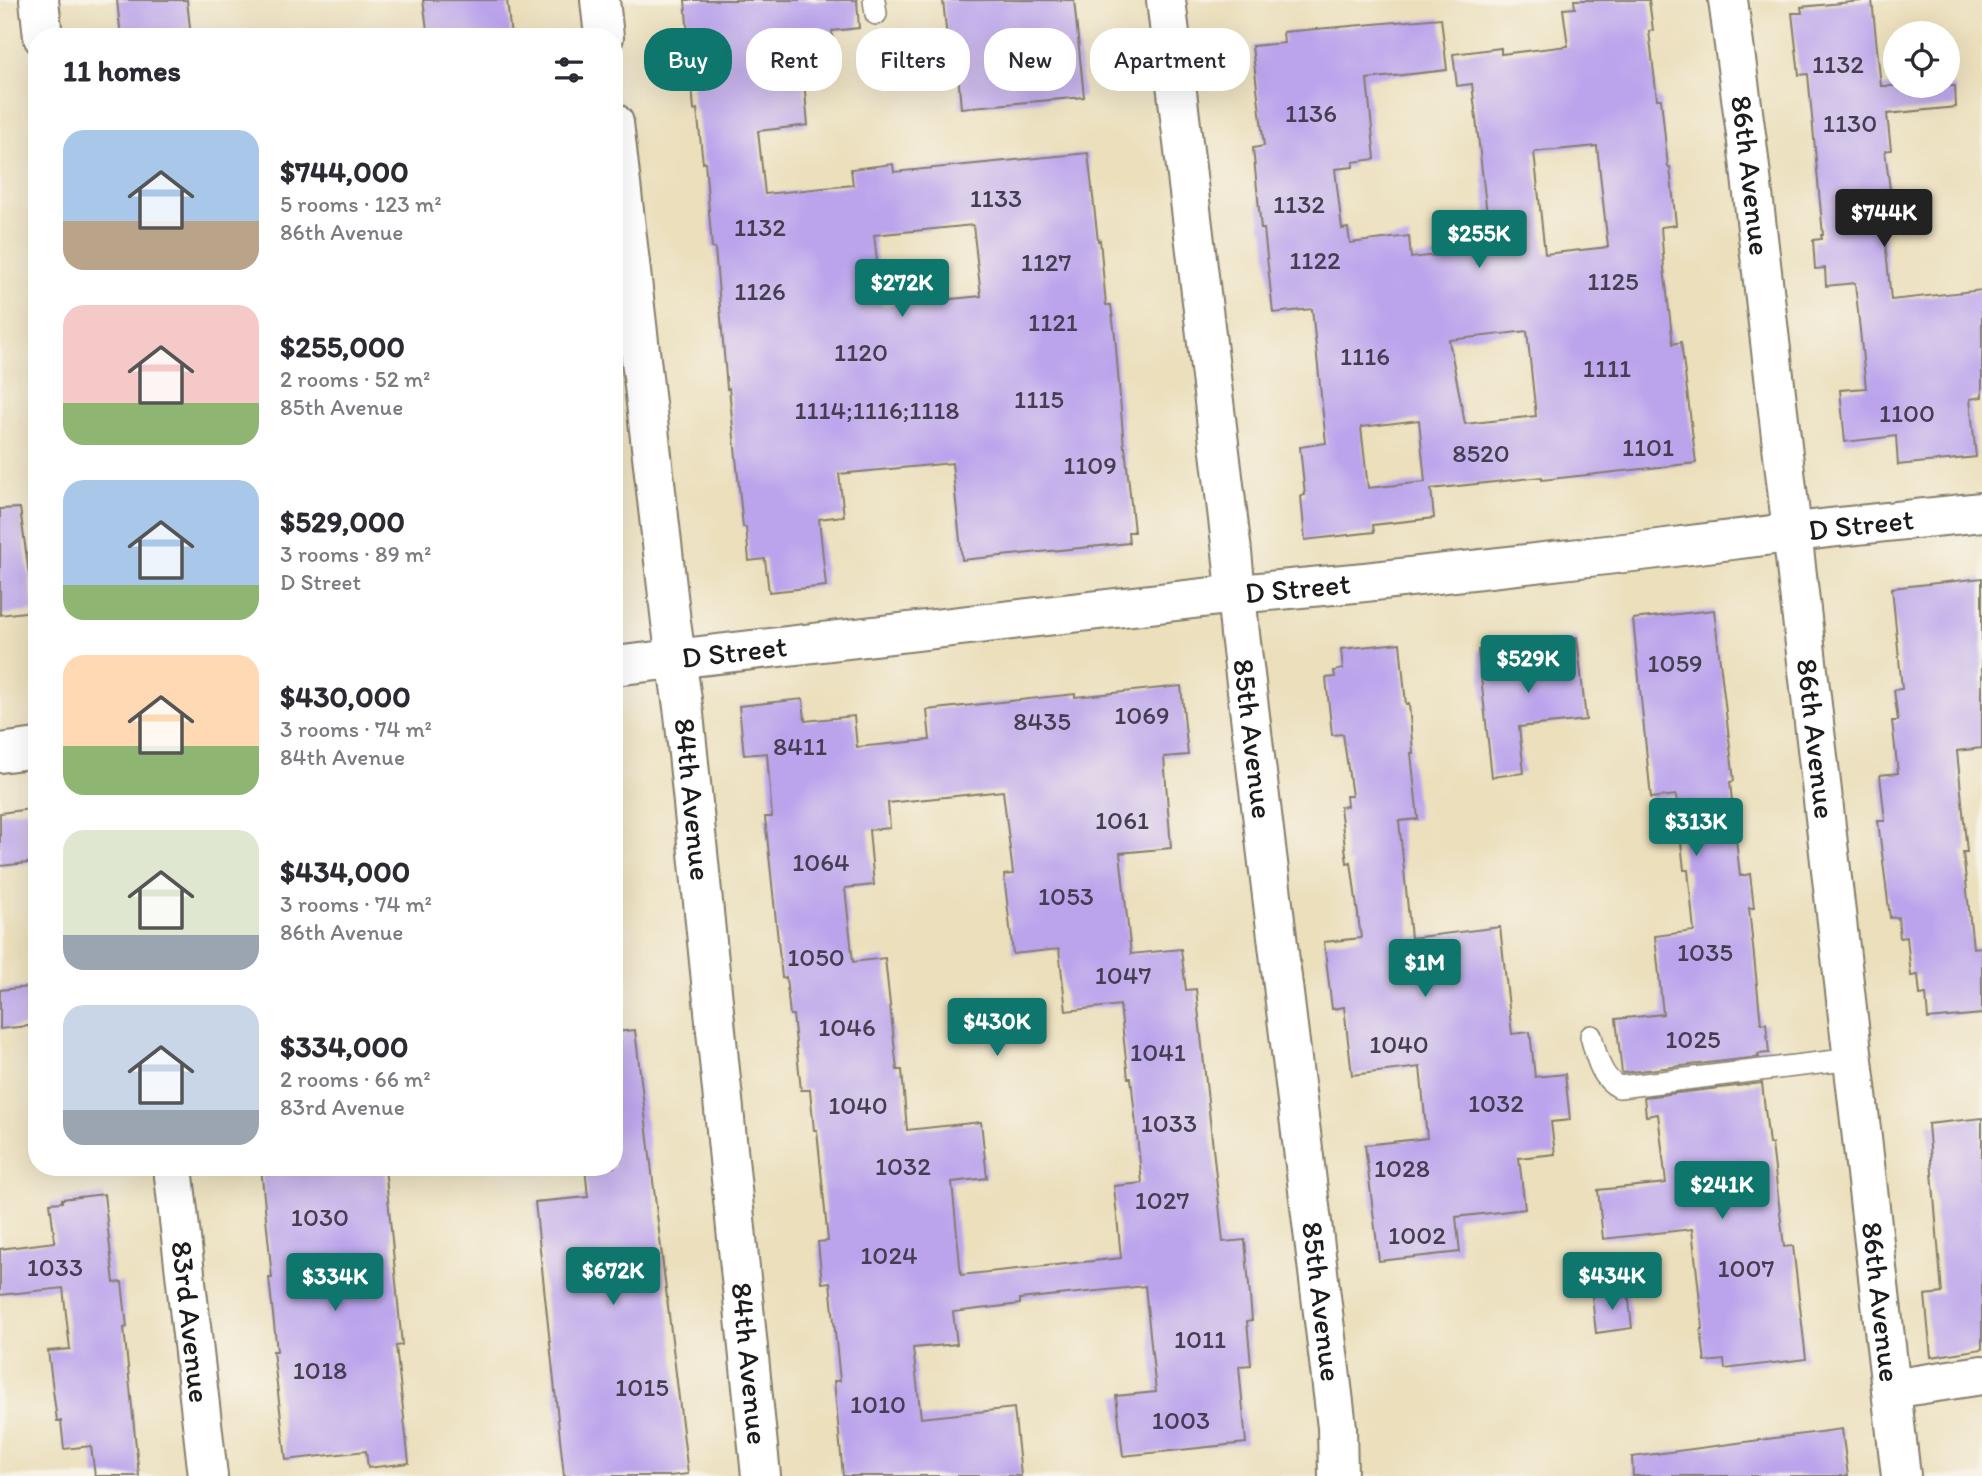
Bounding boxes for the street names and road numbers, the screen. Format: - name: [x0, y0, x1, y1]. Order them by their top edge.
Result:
- street label: 86th Avenue: [1723, 93, 1779, 258]
- street label: D Street: [1806, 500, 1916, 548]
- street label: D Street: [1243, 564, 1352, 611]
- street label: D Street: [679, 627, 789, 676]
- street label: 85th Avenue: [1225, 657, 1281, 821]
- street label: 86th Avenue: [1789, 657, 1844, 821]
- street label: 84th Avenue: [667, 716, 720, 882]
- street label: 85th Avenue: [1294, 1220, 1350, 1384]
- street label: 86th Avenue: [1854, 1220, 1909, 1384]
- street label: 83rd Avenue: [164, 1239, 219, 1405]
- street label: 84th Avenue: [724, 1280, 777, 1446]

